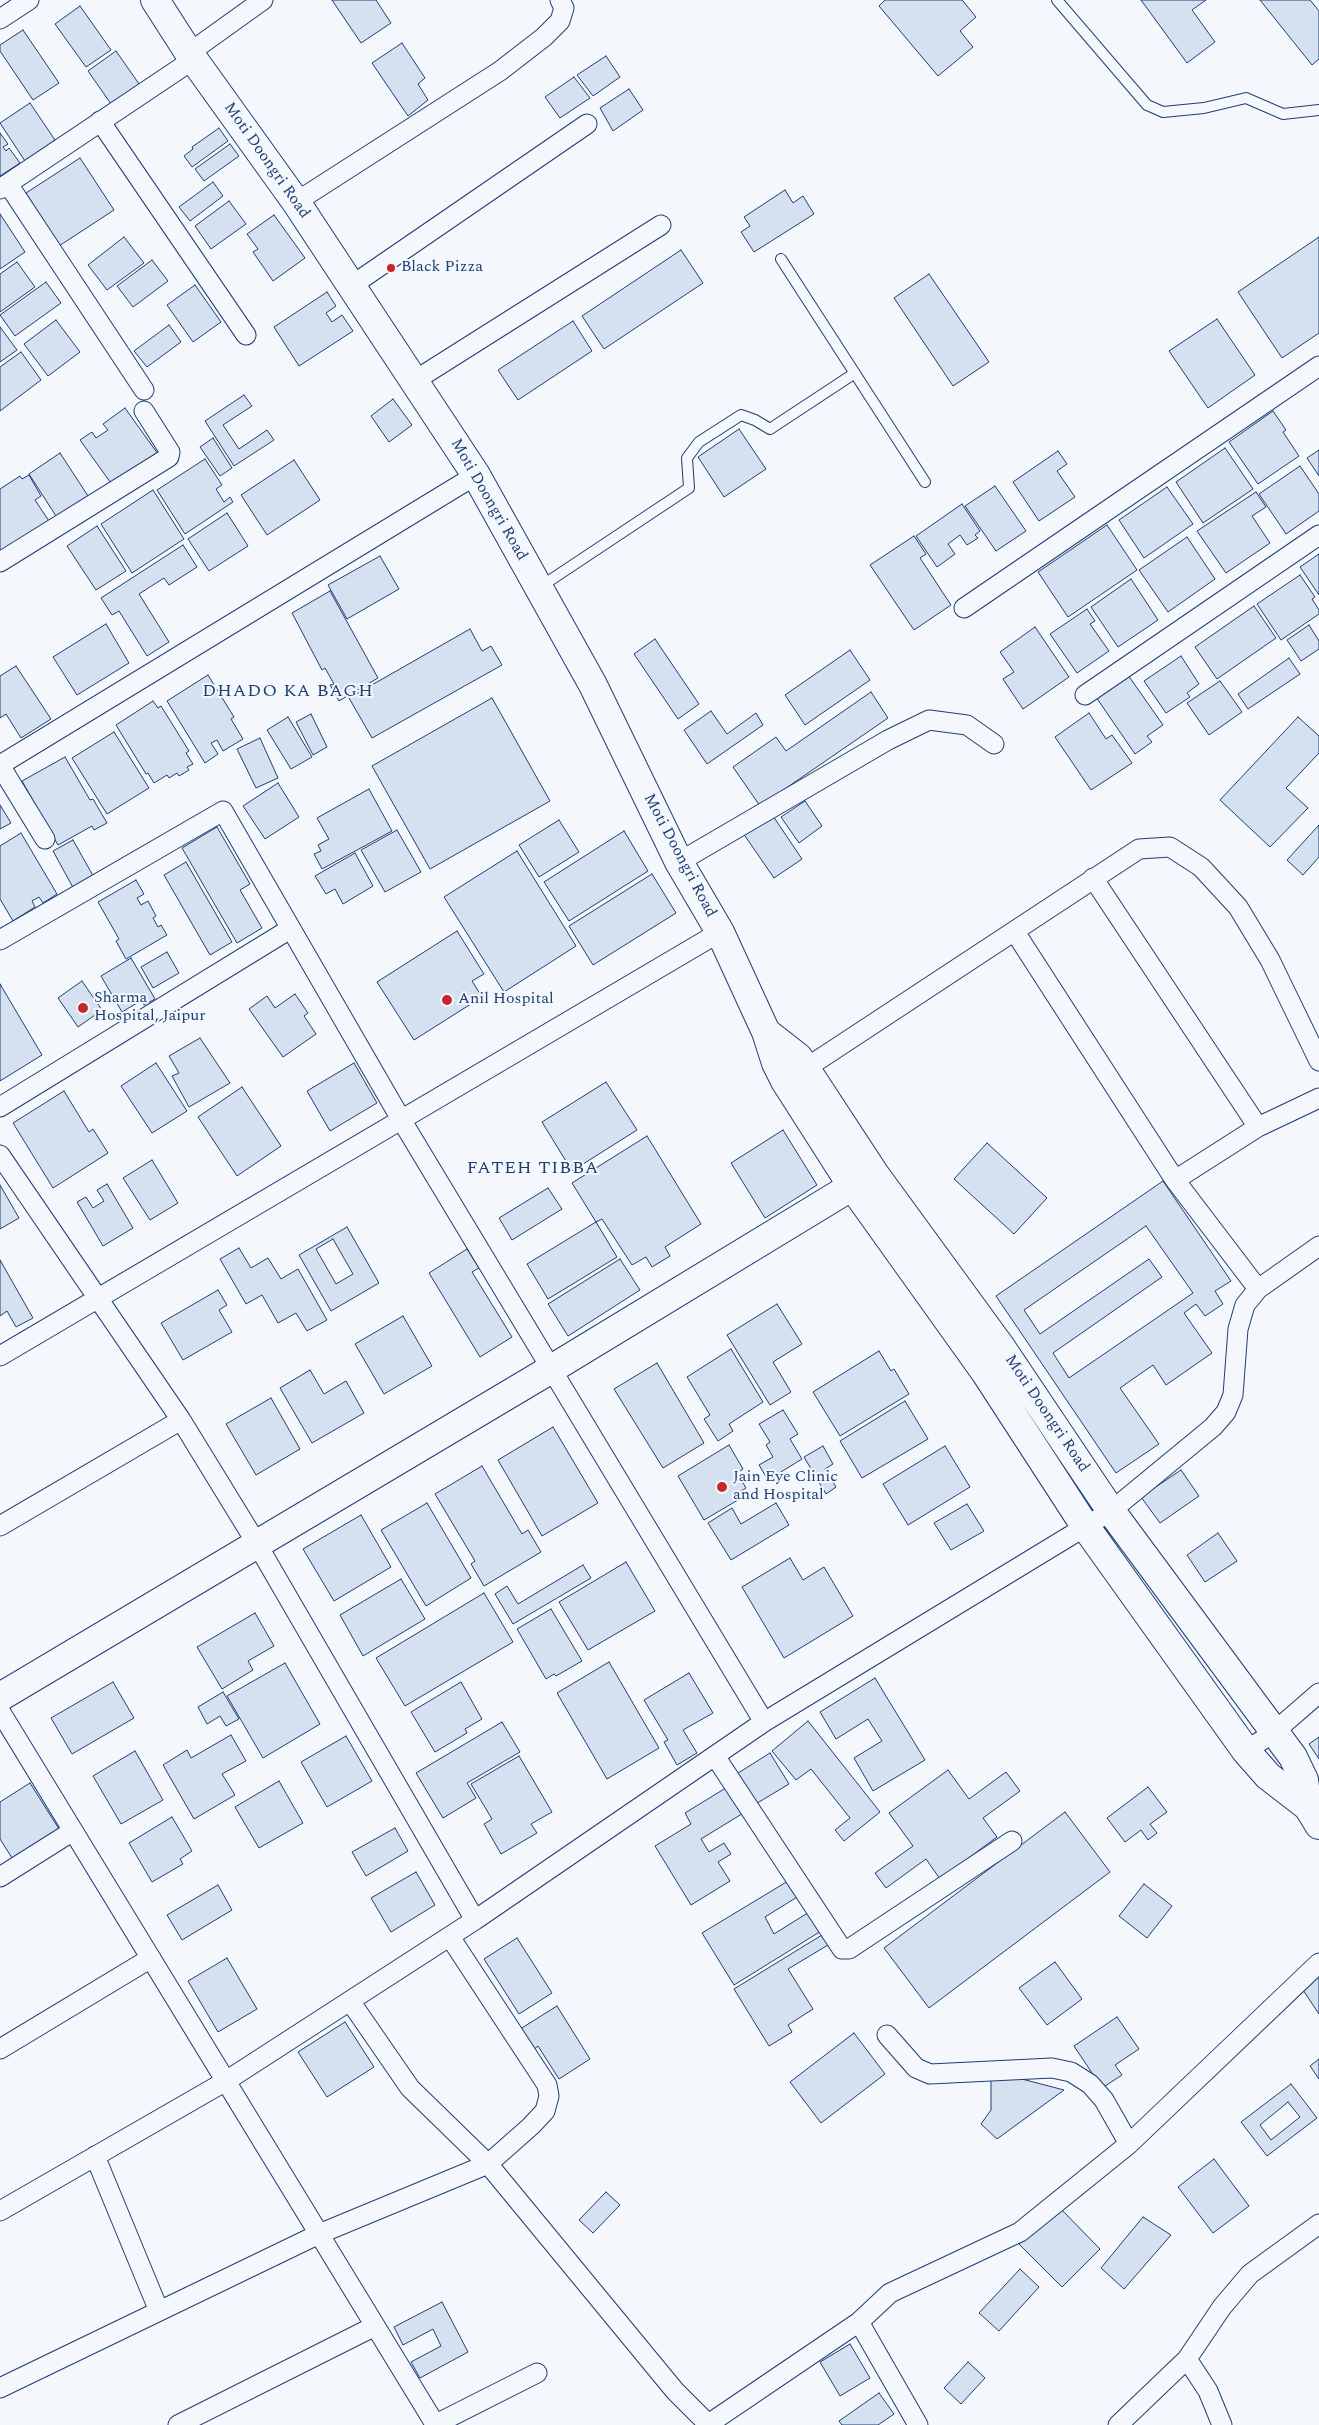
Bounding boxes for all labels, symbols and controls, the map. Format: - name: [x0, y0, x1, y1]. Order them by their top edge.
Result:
- street label: Moti Doongri Road: [219, 99, 313, 223]
- place label: Black Pizza: [401, 258, 483, 278]
- marker: Black Pizza: [385, 262, 397, 274]
- street label: Moti Doongri Road: [445, 436, 531, 564]
- district label: DHADO KA BAGH: [201, 681, 375, 703]
- street label: Moti Doongri Road: [638, 791, 720, 921]
- place label: Sharma Hospital, Jaipur: [94, 989, 206, 1027]
- place label: Anil Hospital: [458, 990, 554, 1010]
- marker: Anil Hospital: [440, 993, 454, 1007]
- marker: Sharma Hospital, Jaipur: [76, 1001, 90, 1015]
- district label: FATEH TIBBA: [465, 1158, 601, 1180]
- street label: Moti Doongri Road: [1000, 1352, 1092, 1476]
- place label: Jain Eye Clinic and Hospital: [733, 1468, 838, 1506]
- marker: Jain Eye Clinic and Hospital: [715, 1480, 729, 1494]

